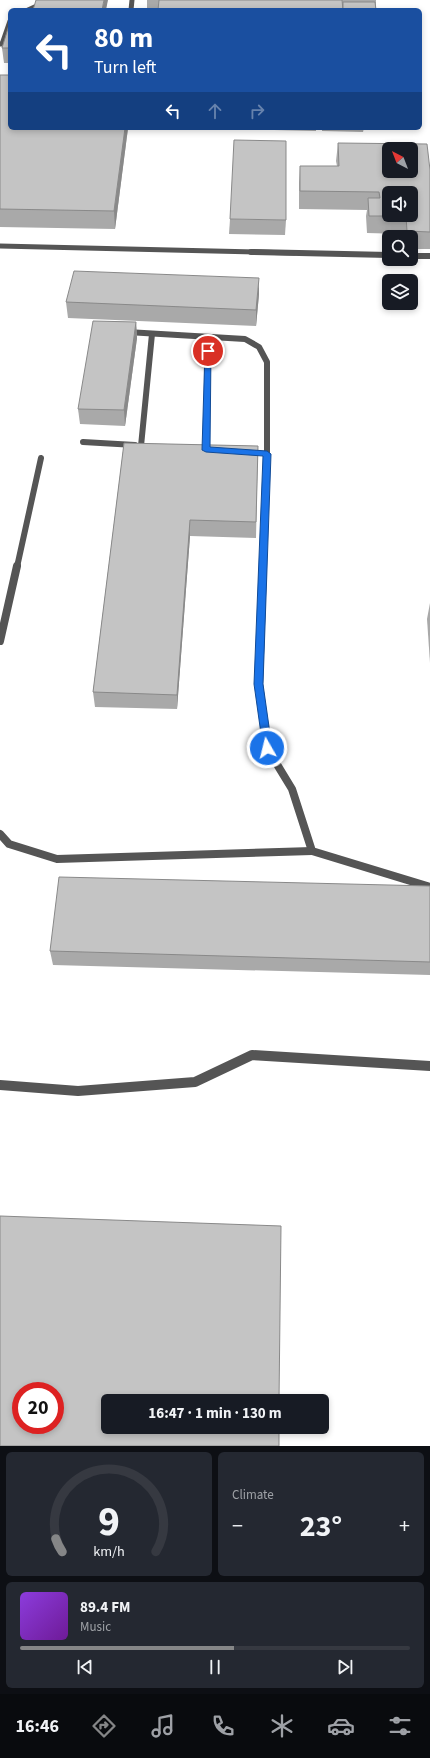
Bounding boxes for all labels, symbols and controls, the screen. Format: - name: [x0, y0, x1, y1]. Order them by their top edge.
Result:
- text: 80 m: [94, 18, 153, 58]
- icon: left: [28, 24, 80, 76]
- text: Turn left: [94, 55, 156, 80]
- icon: left: [162, 100, 184, 122]
- icon: ahead: [204, 100, 226, 122]
- icon: right: [246, 100, 268, 122]
- north arrow: [382, 142, 418, 178]
- map controls: [382, 142, 418, 310]
- button: sound: [382, 186, 418, 222]
- button: search: [382, 230, 418, 266]
- button: layers: [382, 274, 418, 310]
- pin: [191, 334, 225, 368]
- icon: arrive: [197, 340, 219, 362]
- position arrow: [246, 727, 288, 769]
- speed limit sign: 20: [12, 1382, 64, 1434]
- text: 16:47 · 1 min · 130 m: [148, 1403, 282, 1424]
- text: Climate: [232, 1486, 274, 1504]
- text: 9: [98, 1492, 120, 1552]
- text: 23°: [300, 1505, 342, 1548]
- text: −: [232, 1510, 243, 1542]
- text: +: [399, 1510, 410, 1542]
- text: km/h: [93, 1541, 125, 1562]
- text: 89.4 FM: [80, 1597, 131, 1618]
- text: Music: [80, 1618, 111, 1636]
- icon: previous: [74, 1656, 96, 1678]
- icon: pause: [204, 1656, 226, 1678]
- icon: next: [334, 1656, 356, 1678]
- icon: directions: [90, 1712, 118, 1740]
- icon: music: [149, 1712, 177, 1740]
- icon: phone: [209, 1712, 237, 1740]
- icon: climate: [268, 1712, 296, 1740]
- icon: car: [327, 1712, 355, 1740]
- icon: filters: [386, 1712, 414, 1740]
- text: 16:46: [16, 1714, 59, 1739]

